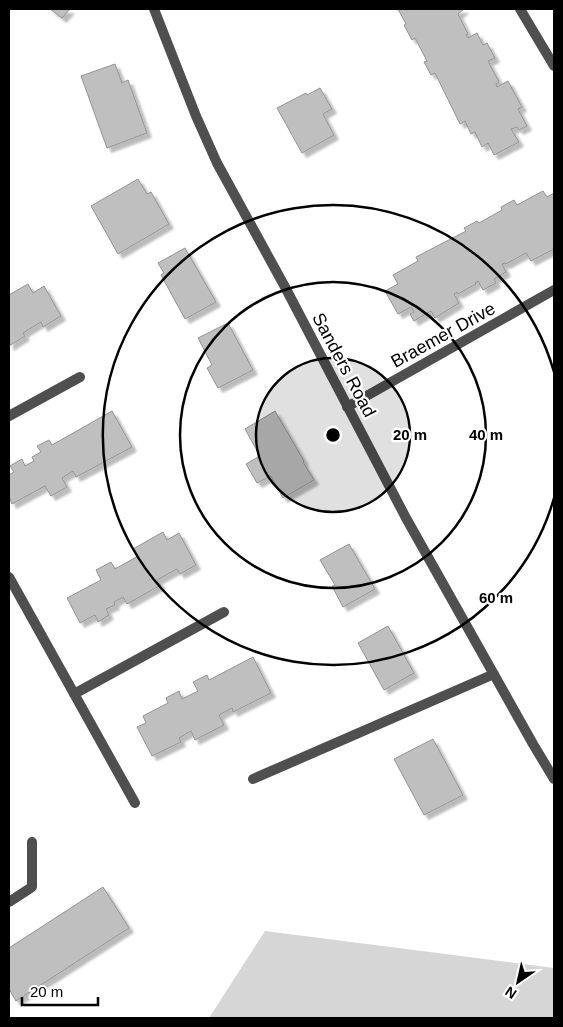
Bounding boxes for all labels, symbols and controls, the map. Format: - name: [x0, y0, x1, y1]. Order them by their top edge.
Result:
- street label: Braemer Drive: [387, 298, 499, 372]
- street label: Sanders Road: [308, 310, 380, 420]
- centre of rings: [324, 426, 342, 444]
- text: 20 m: [393, 426, 427, 443]
- text: 40 m: [469, 426, 503, 443]
- text: 60 m: [479, 589, 513, 606]
- north arrow: [493, 957, 543, 1007]
- scale bar: [22, 974, 99, 1006]
- text: 20 m: [30, 983, 63, 1000]
- text: N: [502, 983, 519, 1002]

